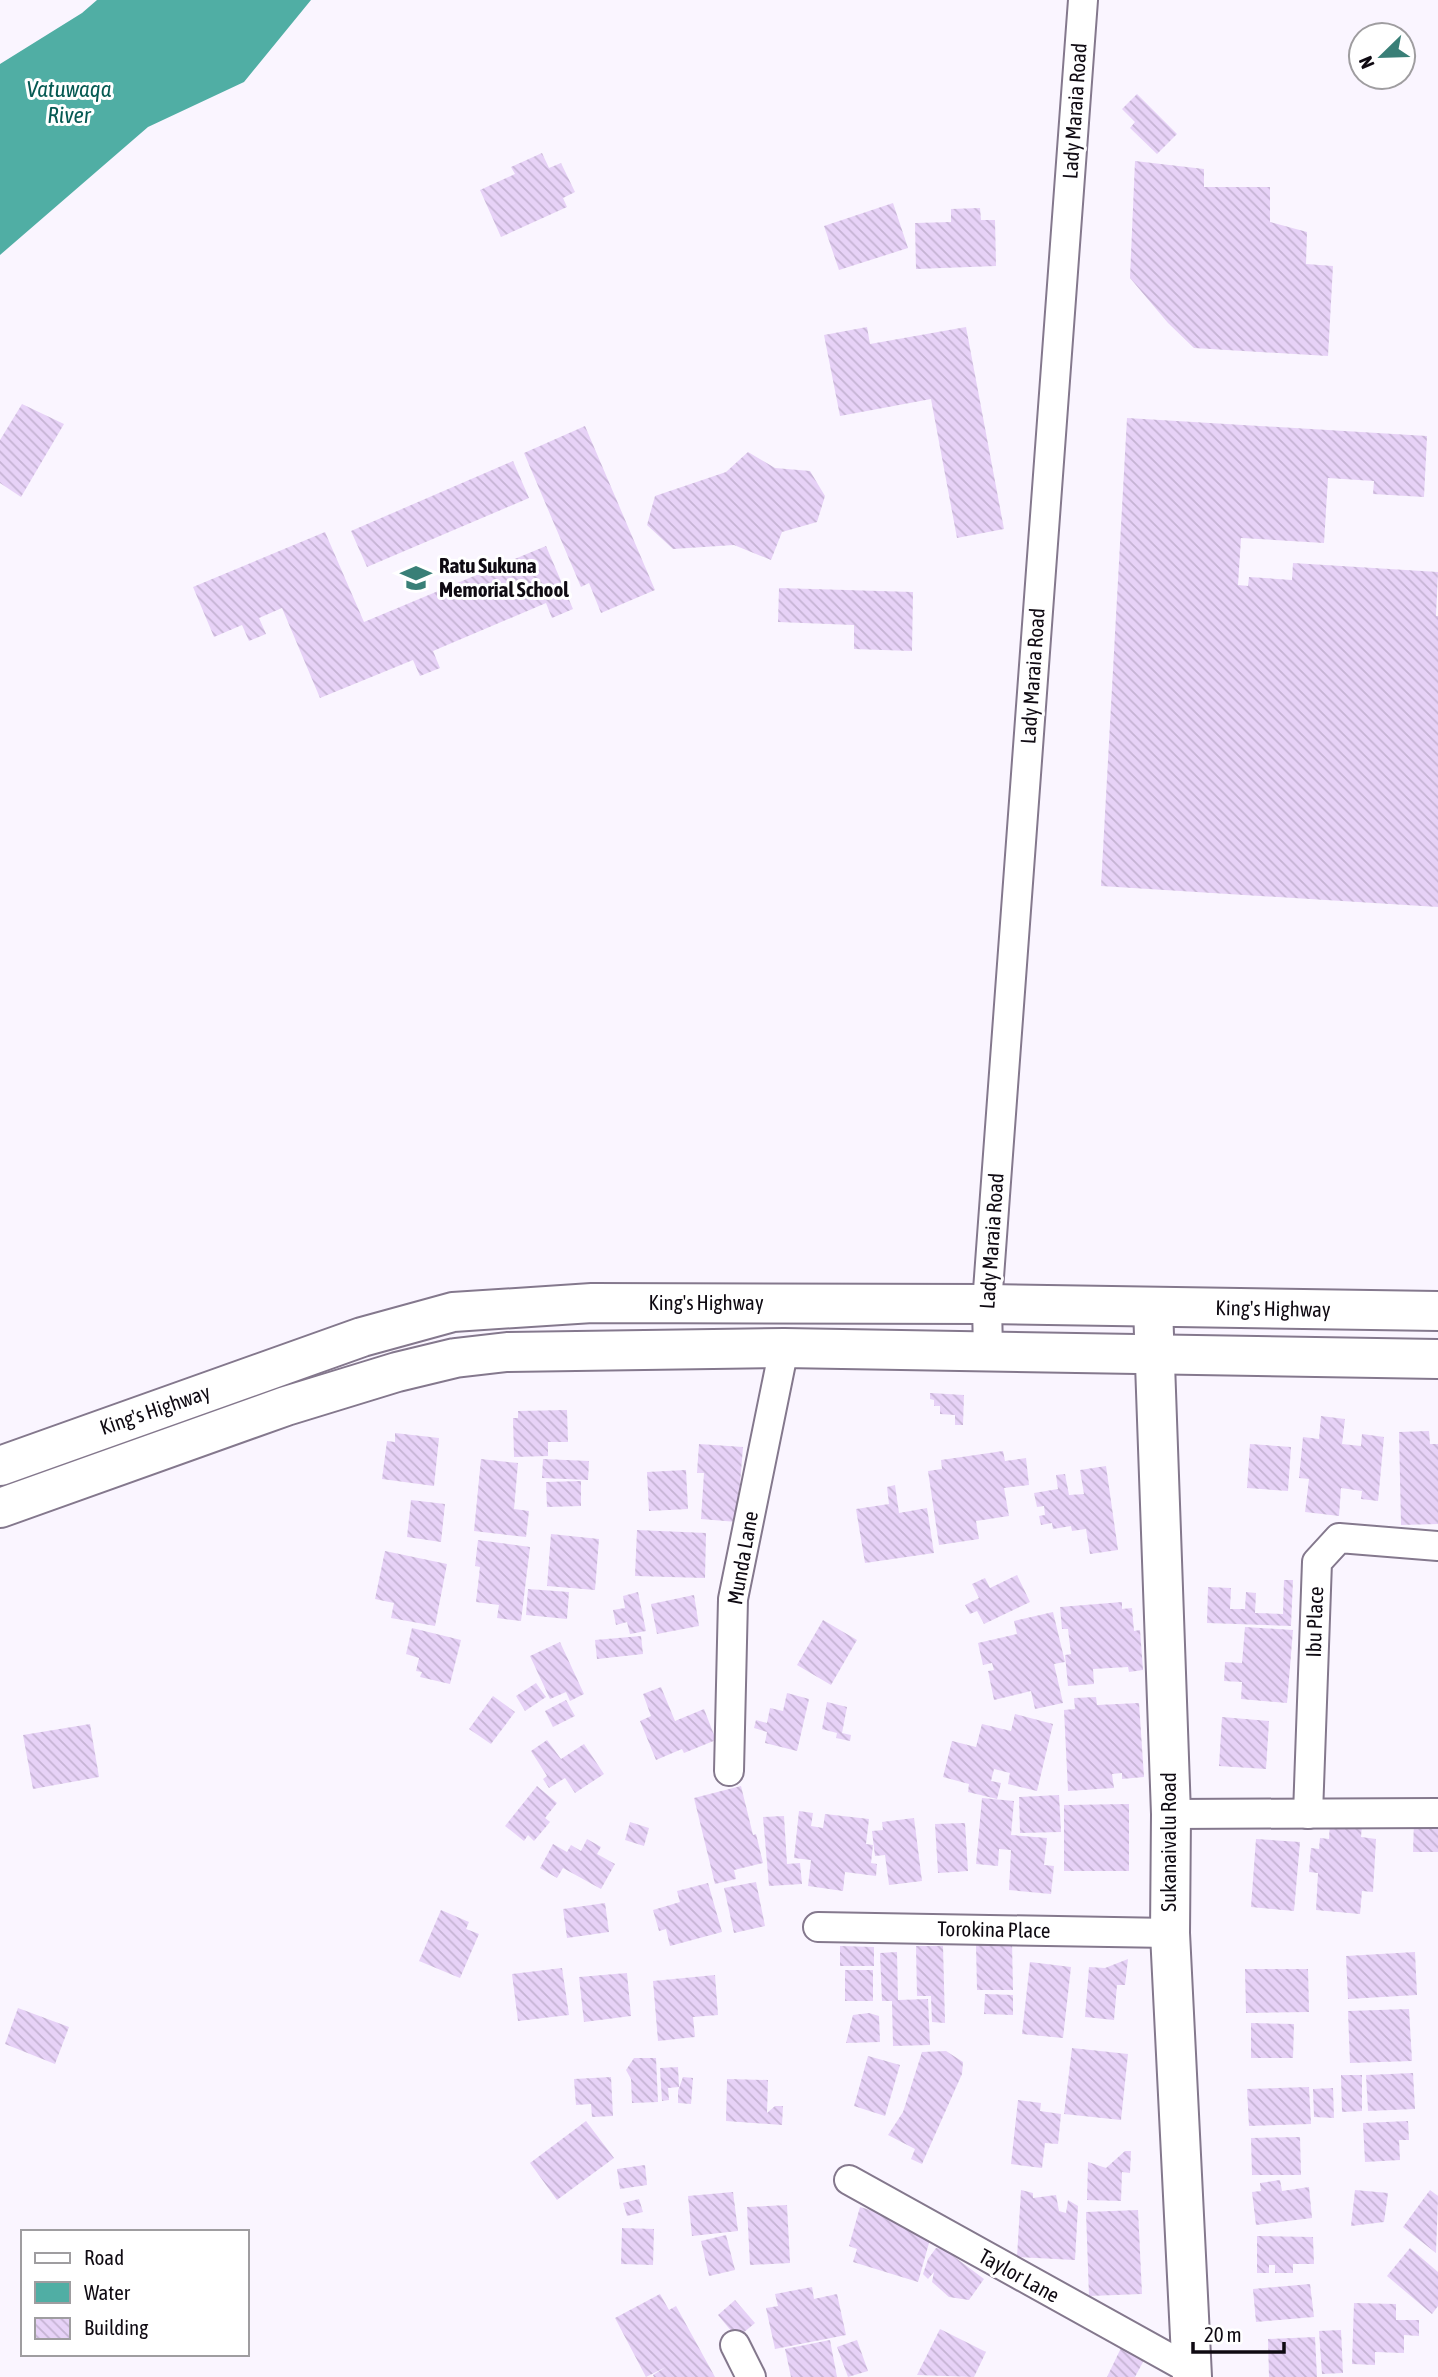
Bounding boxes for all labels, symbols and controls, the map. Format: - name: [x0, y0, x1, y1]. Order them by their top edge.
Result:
- north arrow: [1347, 21, 1417, 91]
- street label: Lady Maraia Road: [1057, 42, 1091, 180]
- text: N: [1354, 53, 1379, 72]
- water label: Vatuwaqa River: [27, 76, 112, 128]
- place label: Ratu Sukuna Memorial School: [439, 553, 569, 601]
- school or university icon: Ratu Sukuna Memorial School: [399, 561, 433, 595]
- street label: Lady Maraia Road: [1015, 607, 1049, 745]
- street label: Lady Maraia Road: [974, 1172, 1008, 1310]
- street label: King's Highway: [648, 1290, 764, 1314]
- street label: King's Highway: [1215, 1295, 1331, 1321]
- street label: King's Highway: [96, 1379, 213, 1439]
- street label: Munda Lane: [722, 1509, 762, 1606]
- street label: Ibu Place: [1301, 1586, 1327, 1658]
- street label: Sukanaivalu Road: [1156, 1772, 1180, 1912]
- street label: Torokina Place: [937, 1916, 1051, 1942]
- legend: [21, 2230, 248, 2356]
- street label: Taylor Lane: [975, 2243, 1064, 2307]
- text: Road: [84, 2245, 124, 2269]
- text: Water: [84, 2280, 131, 2304]
- scale bar: [1193, 2310, 1284, 2354]
- text: Building: [84, 2315, 148, 2339]
- text: 20 m: [1204, 2322, 1242, 2346]

